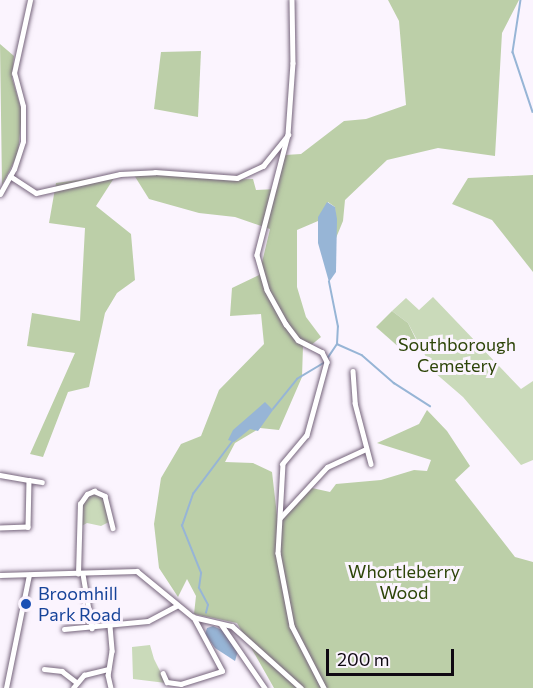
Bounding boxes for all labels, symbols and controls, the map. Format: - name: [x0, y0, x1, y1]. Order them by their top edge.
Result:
- park label: Southborough Cemetery: [398, 334, 516, 376]
- park label: Whortleberry Wood: [348, 561, 460, 604]
- place label: Broomhill Park Road: [38, 583, 121, 626]
- marker: Broomhill Park Road: [19, 597, 33, 611]
- scale bar: [329, 637, 456, 675]
- text: 200 m: [337, 648, 390, 670]

